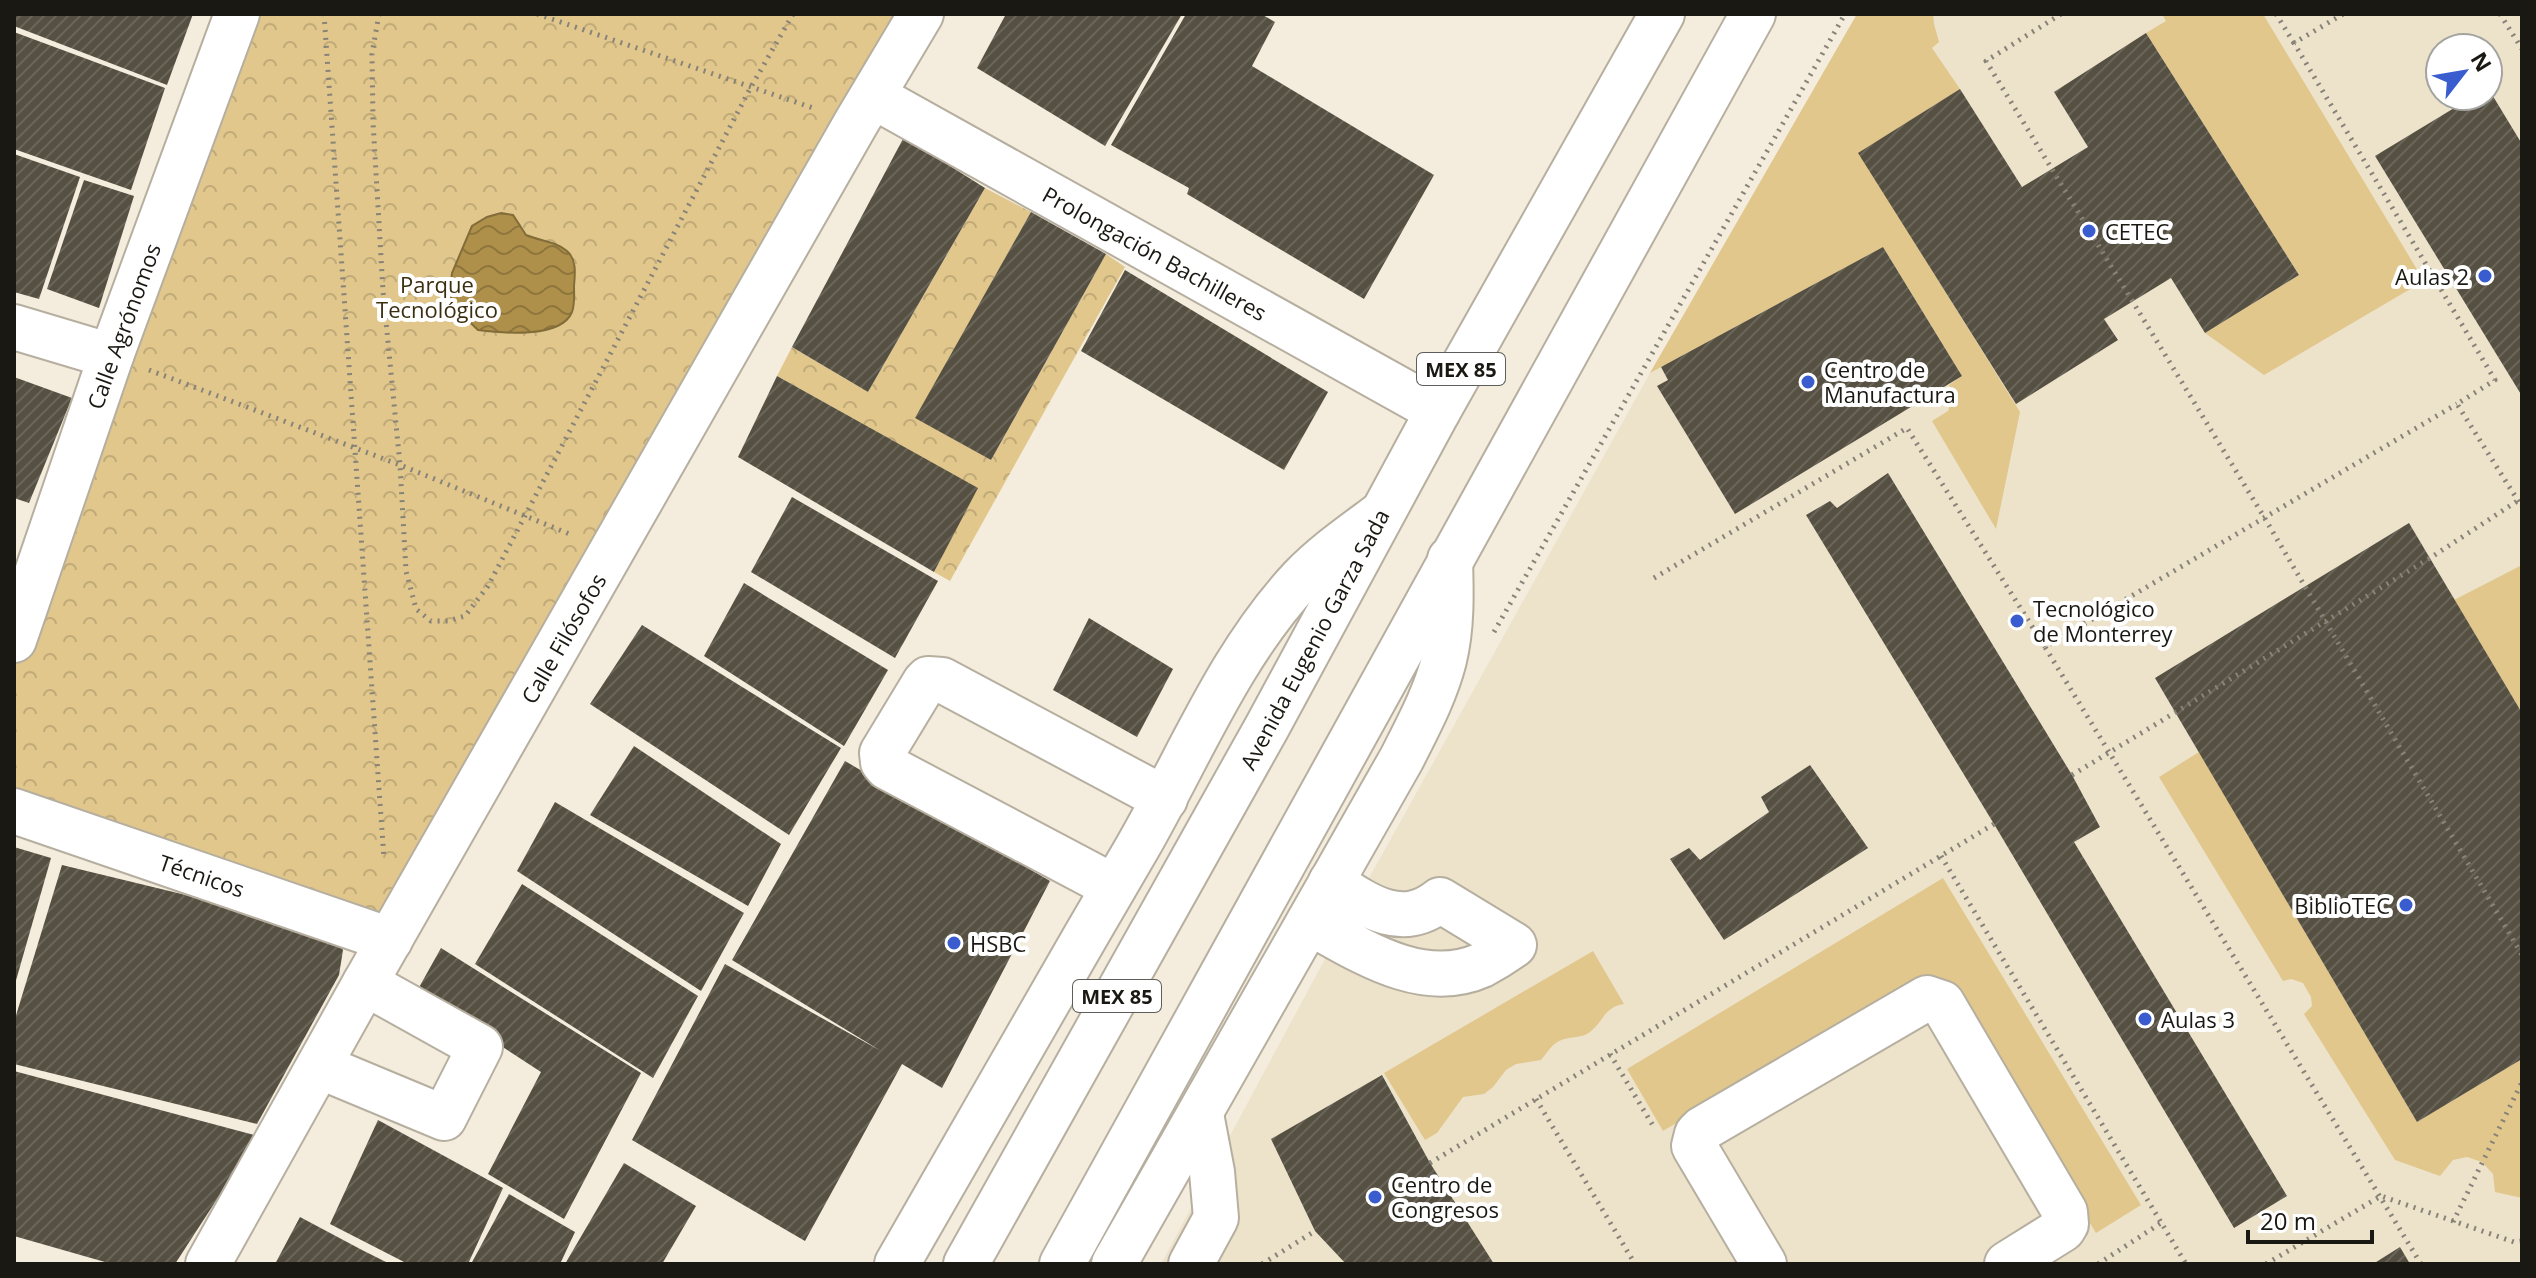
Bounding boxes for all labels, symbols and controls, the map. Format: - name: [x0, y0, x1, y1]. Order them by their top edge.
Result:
- north arrow: [2424, 32, 2504, 112]
- text: N: [2465, 46, 2499, 77]
- street label: Prolongación Bachilleres: [1038, 179, 1272, 327]
- place label: CETEC: [2105, 216, 2169, 246]
- marker: CETEC: [2080, 222, 2098, 240]
- street label: Calle Agrónomos: [79, 239, 167, 413]
- place label: Aulas 2: [2395, 261, 2469, 291]
- marker: Aulas 2: [2476, 267, 2494, 285]
- park label: Parque Tecnológico: [376, 269, 498, 324]
- road number: MEX 85: [1417, 353, 1505, 385]
- place label: Centro de Manufactura: [1824, 354, 1956, 409]
- marker: Centro de Manufactura: [1799, 373, 1817, 391]
- street label: Avenida Eugenio Garza Sada: [1232, 503, 1396, 775]
- street label: Calle Filósofos: [514, 567, 612, 709]
- place label: Tecnológico de Monterrey: [2033, 593, 2174, 648]
- marker: Tecnológico de Monterrey: [2008, 612, 2026, 630]
- street label: Técnicos: [155, 846, 249, 904]
- place label: BiblioTEC: [2294, 890, 2390, 920]
- marker: BiblioTEC: [2397, 896, 2415, 914]
- place label: HSBC: [970, 928, 1026, 958]
- marker: HSBC: [945, 934, 963, 952]
- road number: MEX 85: [1073, 980, 1161, 1012]
- place label: Aulas 3: [2161, 1004, 2235, 1034]
- marker: Aulas 3: [2136, 1010, 2154, 1028]
- place label: Centro de Congresos: [1391, 1169, 1499, 1224]
- marker: Centro de Congresos: [1366, 1188, 1384, 1206]
- scale bar: [2248, 1194, 2372, 1244]
- text: 20 m: [2260, 1204, 2316, 1237]

